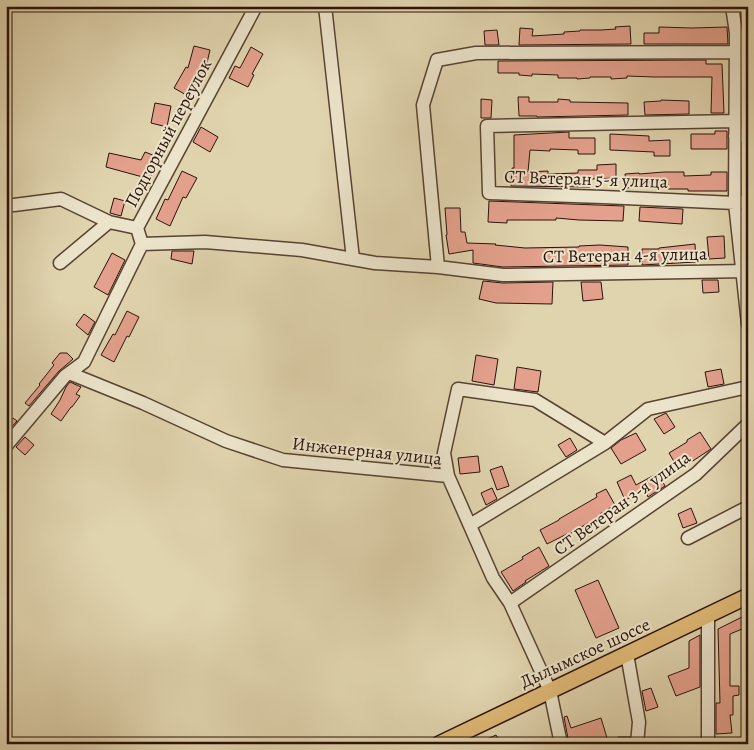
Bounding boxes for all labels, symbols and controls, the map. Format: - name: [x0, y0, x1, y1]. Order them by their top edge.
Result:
- street label: Подгорный переулок: [119, 55, 217, 211]
- street label: СТ Ветеран 5-я улица: [504, 164, 669, 194]
- street label: СТ Ветеран 4-я улица: [543, 242, 708, 268]
- street label: Инженерная улица: [291, 431, 444, 471]
- street label: СТ Ветеран 3-я улица: [549, 445, 696, 561]
- street label: Дылымское шоссе: [516, 612, 654, 694]

